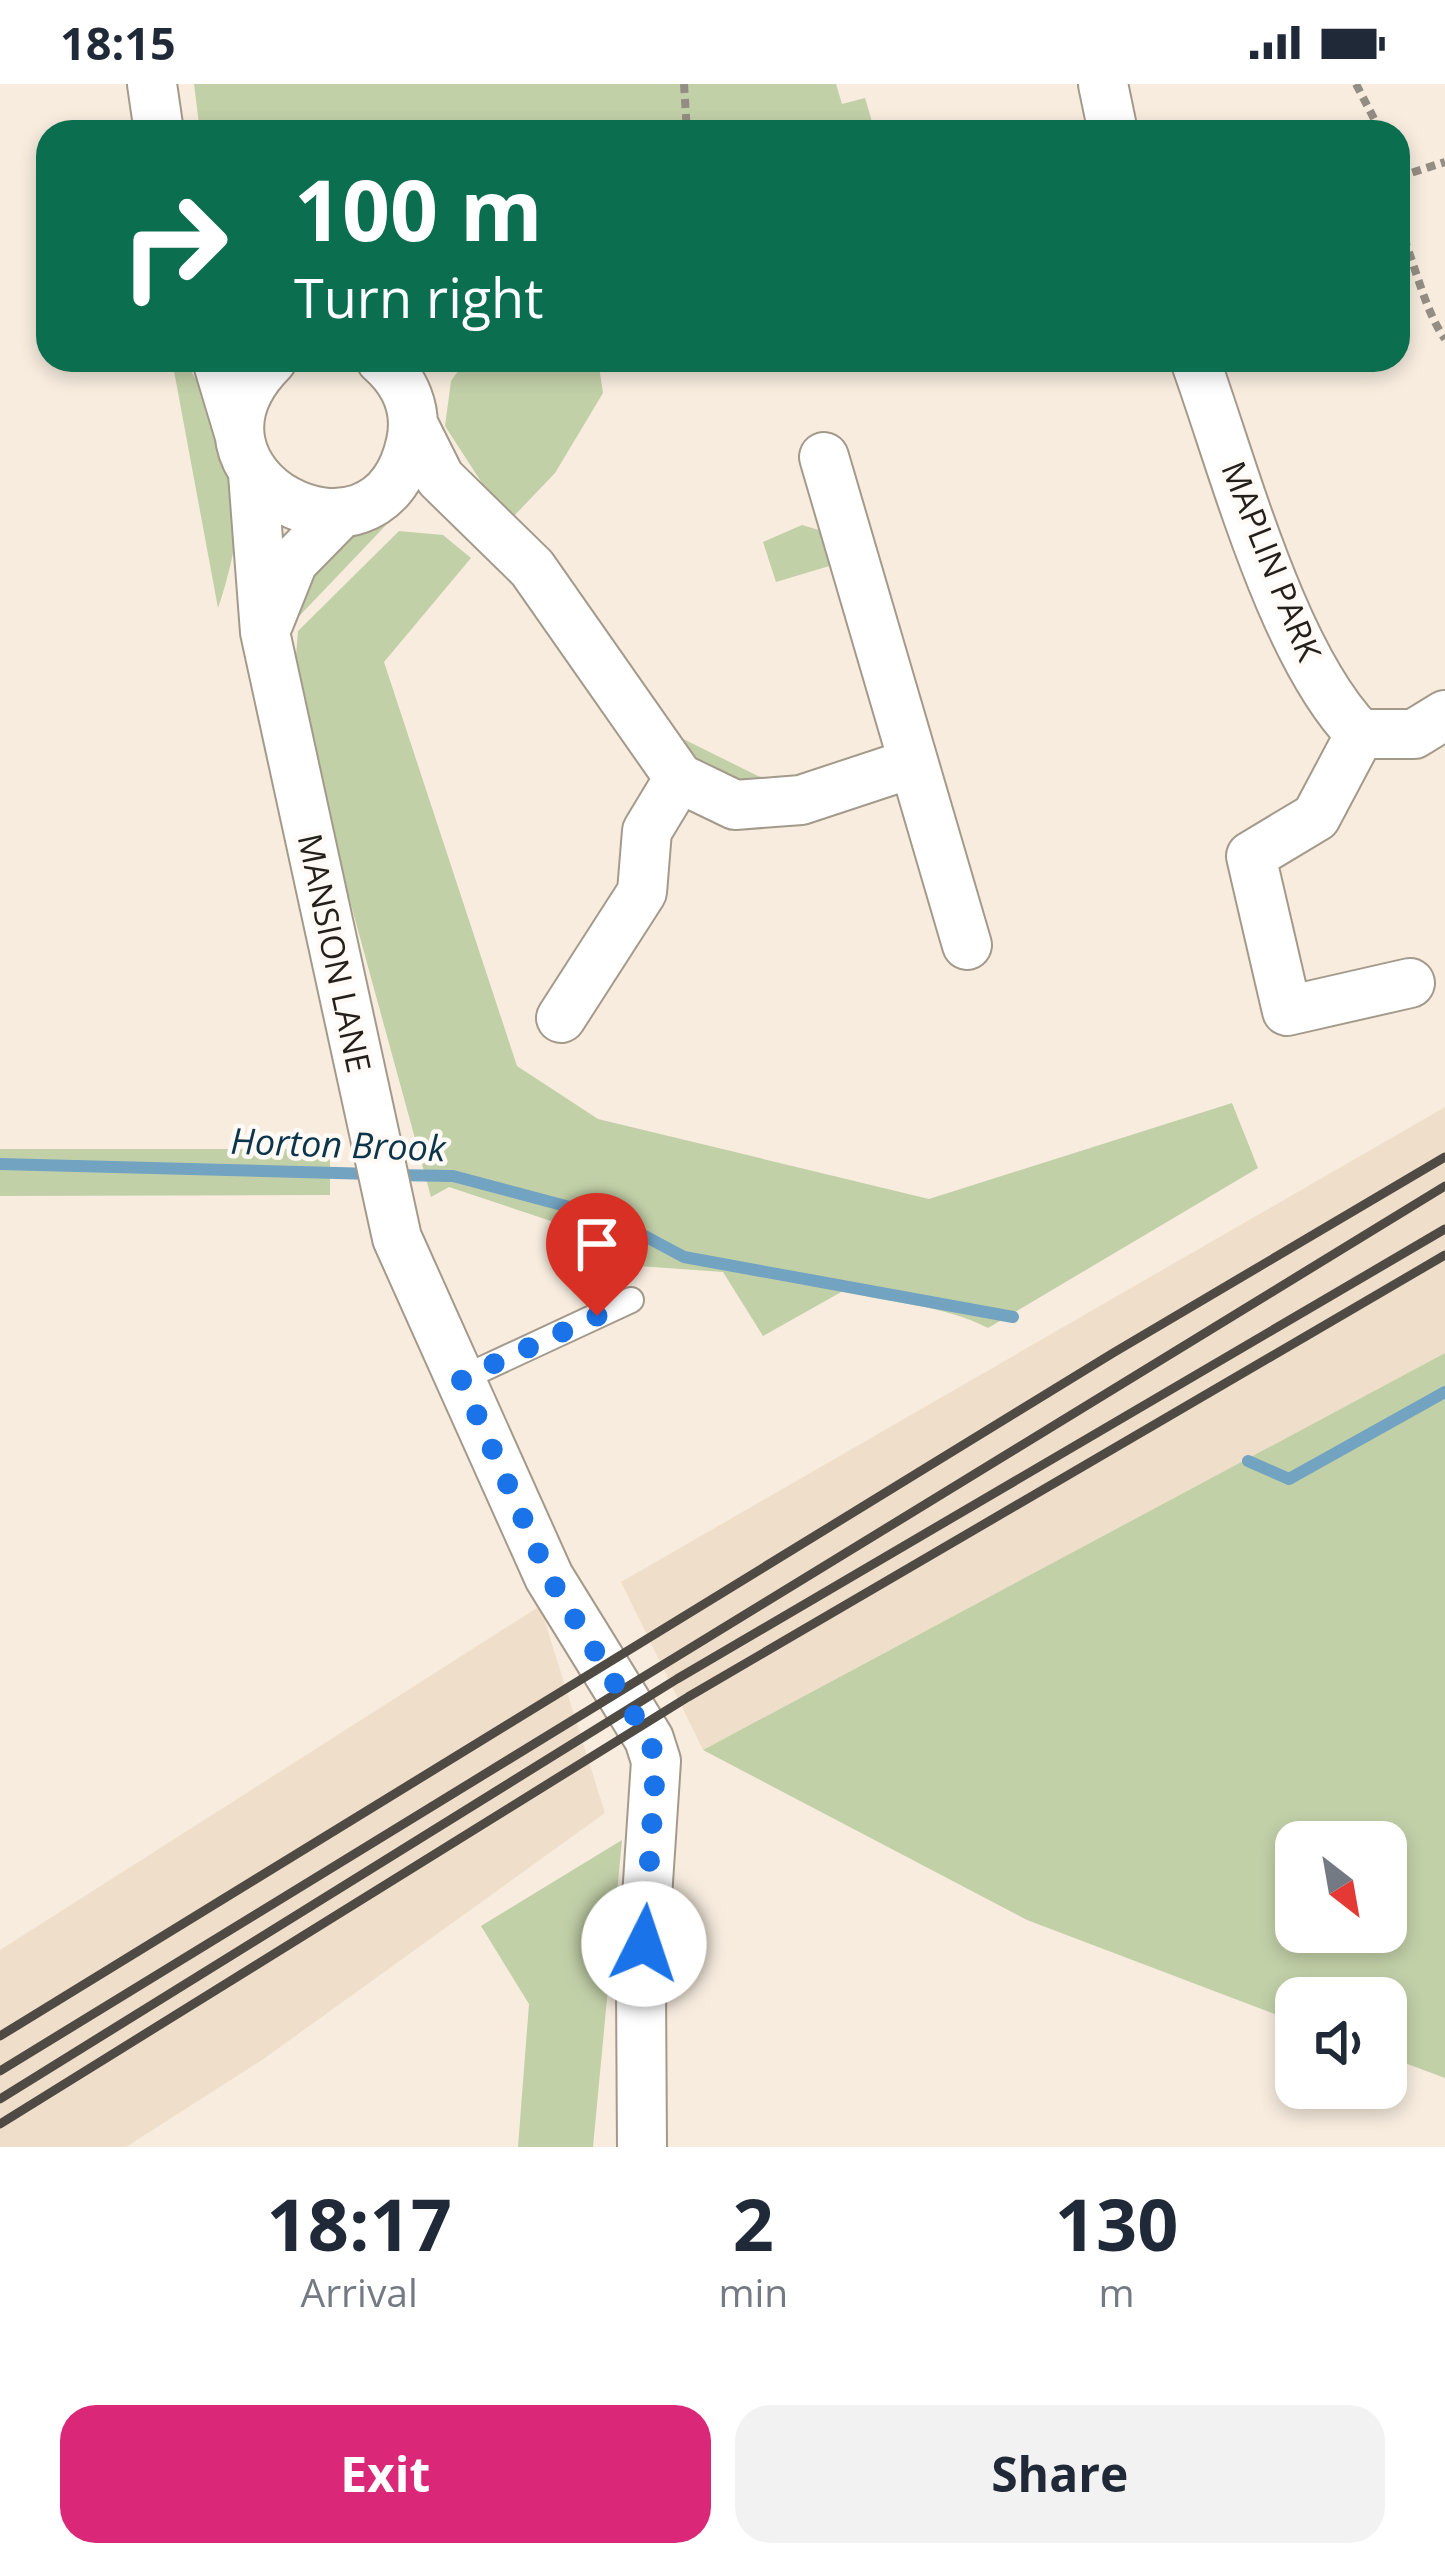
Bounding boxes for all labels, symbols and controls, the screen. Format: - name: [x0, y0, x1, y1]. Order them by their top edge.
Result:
- text: 18:15: [60, 12, 176, 73]
- text: 100 m: [294, 151, 542, 266]
- icon: right: [96, 168, 252, 324]
- text: Turn right: [294, 260, 543, 334]
- street label: MAPLIN PARK: [1212, 454, 1333, 668]
- street label: MANSION LANE: [288, 829, 382, 1077]
- water label: Horton Brook: [230, 1116, 448, 1172]
- pin: [546, 1193, 648, 1316]
- icon: arrive: [564, 1211, 630, 1277]
- north arrow: [1275, 1821, 1407, 1953]
- map controls: [1275, 1821, 1407, 2109]
- position arrow: [581, 1881, 707, 2007]
- button: sound: [1275, 1977, 1407, 2109]
- text: 18:17: [267, 2174, 452, 2272]
- text: 2: [733, 2174, 774, 2272]
- text: 130: [1055, 2174, 1178, 2272]
- text: Arrival: [301, 2265, 418, 2318]
- text: min: [718, 2265, 788, 2318]
- text: m: [1099, 2265, 1135, 2318]
- button: Exit: [60, 2405, 711, 2543]
- button: Share: [735, 2405, 1385, 2543]

